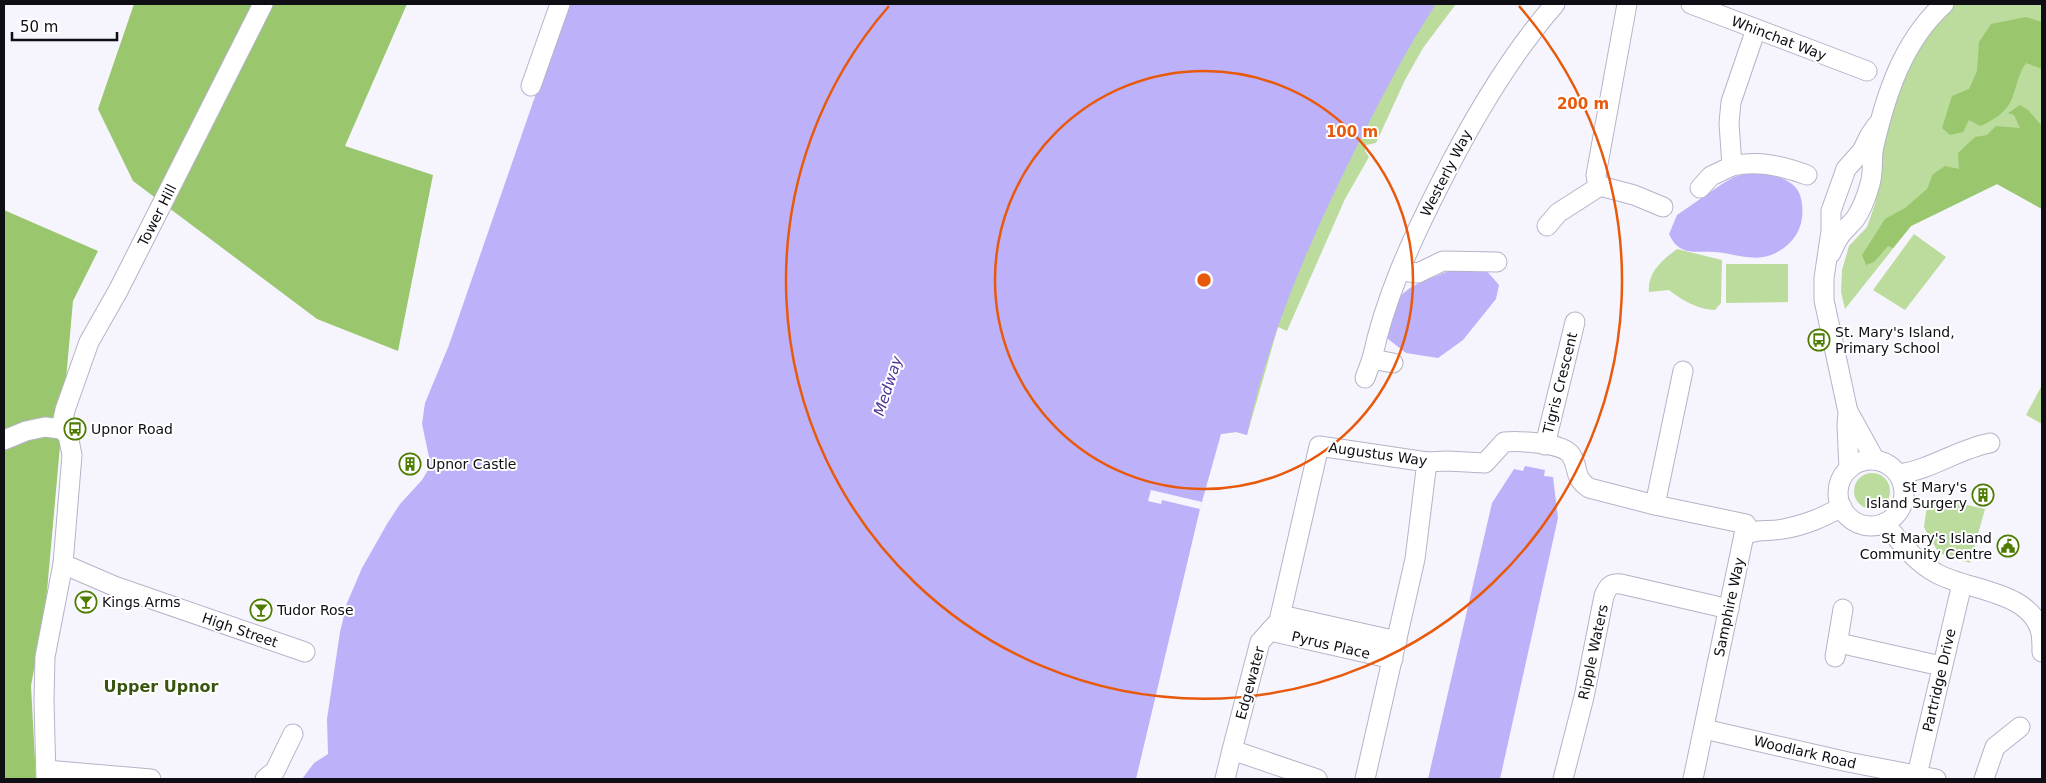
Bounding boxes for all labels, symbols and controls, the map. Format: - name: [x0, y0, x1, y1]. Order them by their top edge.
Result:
- scale bar: [12, 10, 118, 42]
- street label: Whinchat Way: [1729, 13, 1829, 63]
- text: 50 m: [20, 18, 58, 36]
- text: 200 m: [1557, 95, 1609, 113]
- text: 100 m: [1326, 123, 1378, 141]
- street label: Westerly Way: [1417, 127, 1475, 219]
- street label: Tower Hill: [134, 181, 179, 249]
- centre of rings: [1195, 271, 1213, 289]
- place label: St. Mary's Island, Primary School: [1835, 324, 1955, 356]
- bus stop icon: St. Mary's Island, Primary School: [1807, 328, 1831, 352]
- street label: Tigris Crescent: [1539, 330, 1580, 436]
- water label: Medway: [870, 353, 906, 418]
- bus stop icon: Upnor Road: [63, 417, 87, 441]
- place label: Upnor Road: [91, 421, 173, 437]
- street label: Augustus Way: [1328, 439, 1428, 469]
- building icon: Upnor Castle: [398, 452, 422, 476]
- place label: Upnor Castle: [426, 456, 516, 472]
- place label: St Mary's Island Surgery: [1866, 479, 1967, 511]
- building icon: St Mary's Island Surgery: [1971, 483, 1995, 507]
- place label: St Mary's Island Community Centre: [1860, 530, 1992, 562]
- public building icon: St Mary's Island Community Centre: [1996, 534, 2020, 558]
- street label: Samphire Way: [1711, 556, 1747, 658]
- bar icon: Kings Arms: [74, 590, 98, 614]
- place label: Kings Arms: [102, 594, 181, 610]
- bar icon: Tudor Rose: [249, 598, 273, 622]
- place label: Tudor Rose: [276, 602, 354, 618]
- street label: Ripple Waters: [1575, 603, 1611, 701]
- street label: High Street: [200, 610, 281, 651]
- street label: Partridge Drive: [1919, 627, 1959, 733]
- street label: Pyrus Place: [1290, 628, 1372, 662]
- street label: Edgewater: [1233, 644, 1268, 721]
- district label: Upper Upnor: [104, 677, 219, 696]
- street label: Woodlark Road: [1752, 732, 1858, 772]

